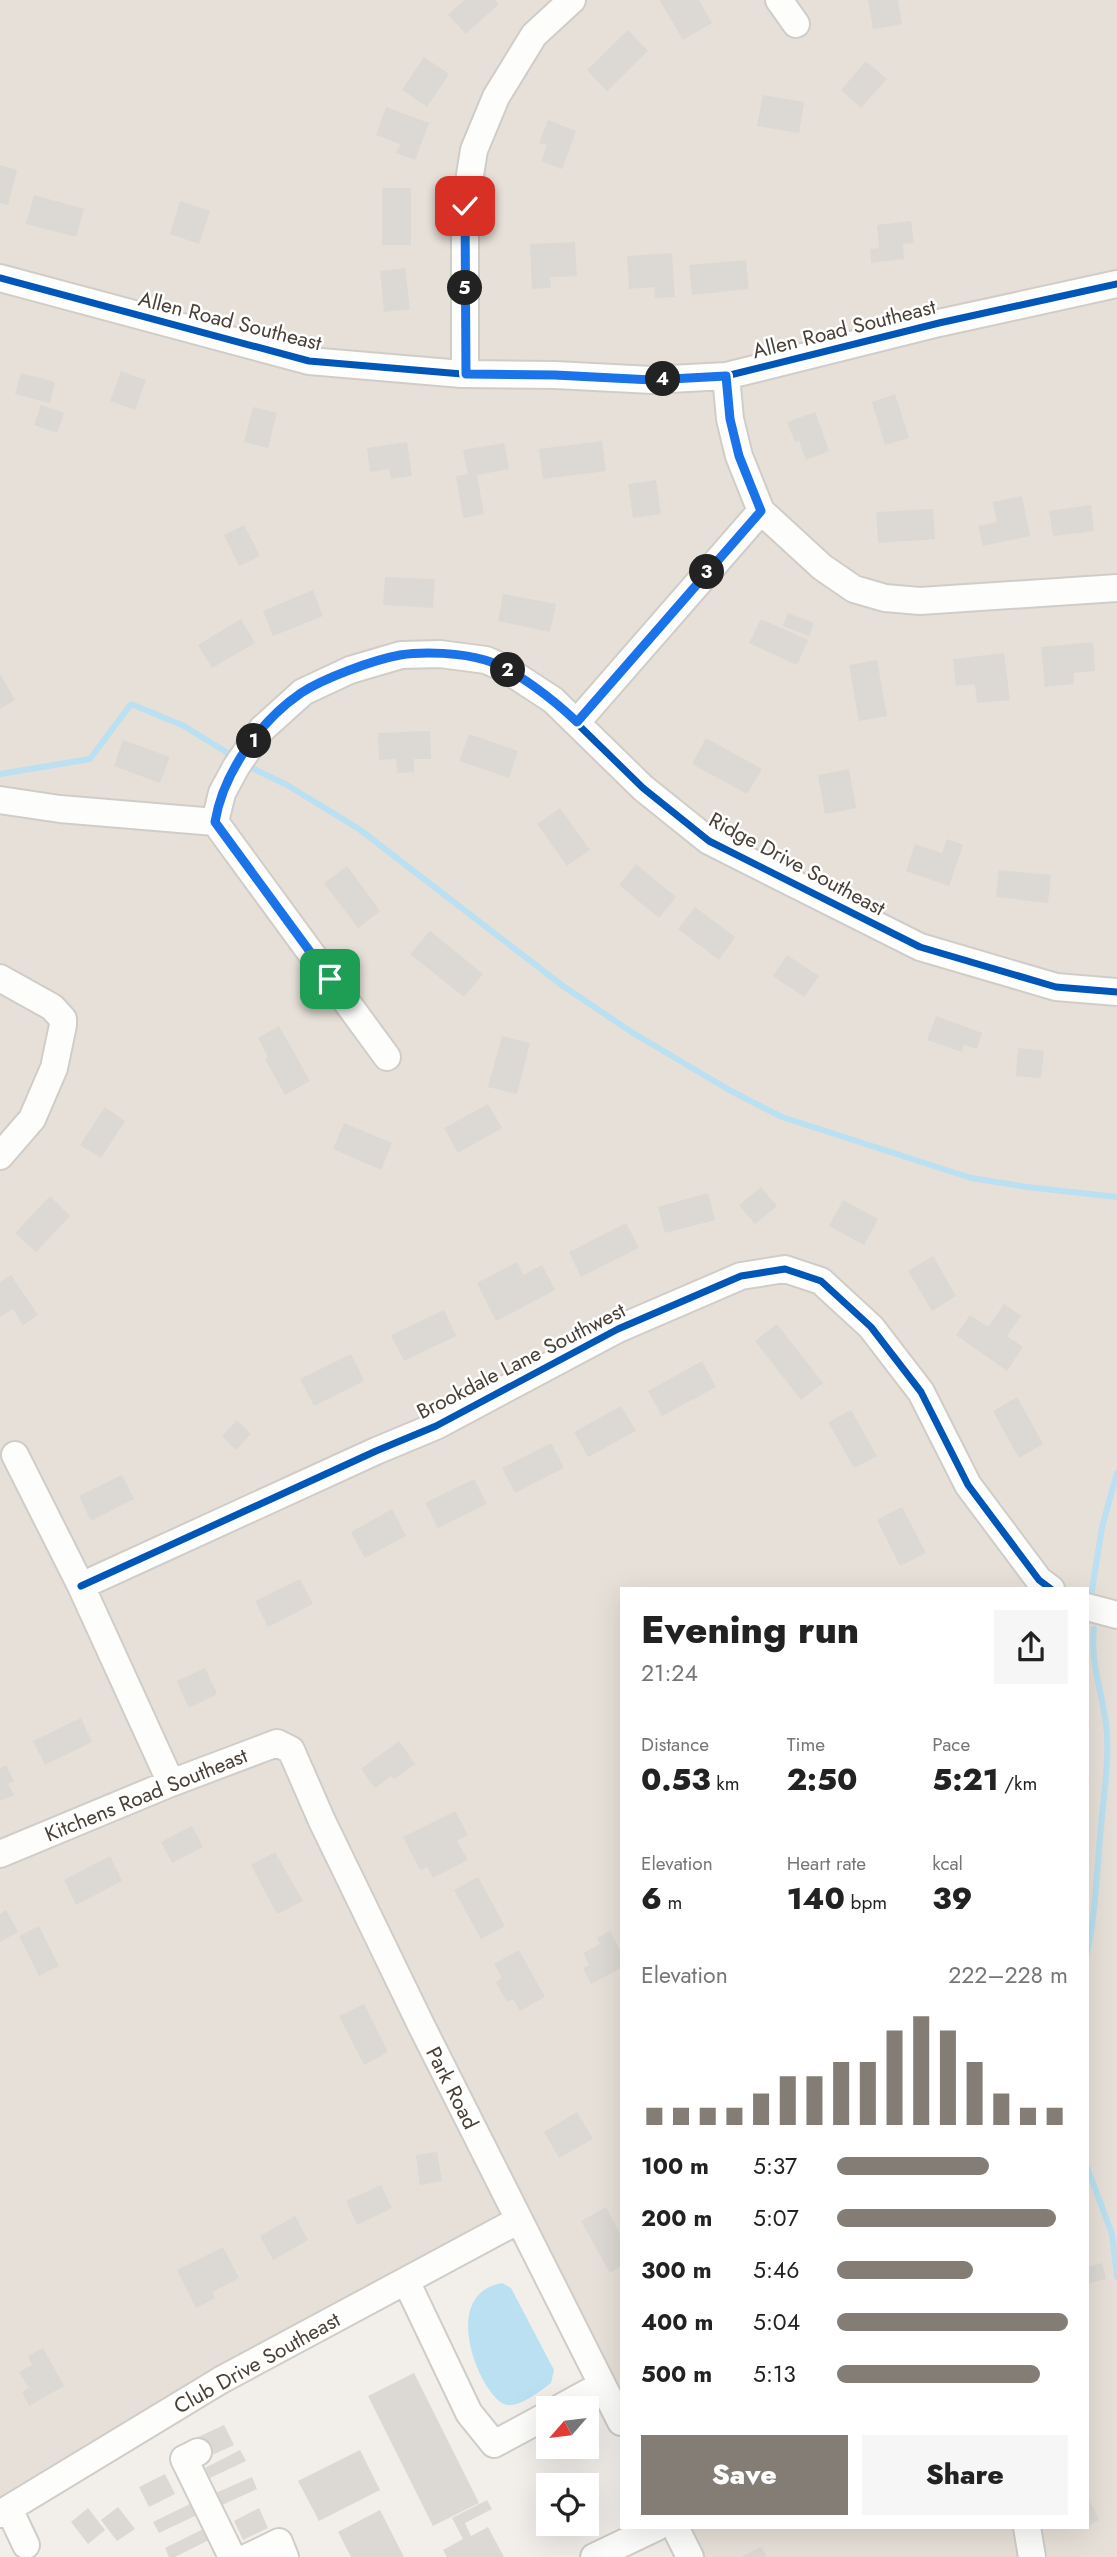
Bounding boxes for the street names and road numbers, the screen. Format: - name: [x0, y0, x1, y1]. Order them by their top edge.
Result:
- street label: Allen Road Southeast: [135, 284, 325, 358]
- street label: Allen Road Southeast: [749, 292, 939, 366]
- street label: Ridge Drive Southeast: [704, 805, 890, 923]
- street label: Brookdale Lane Southwest: [411, 1295, 631, 1427]
- street label: Kitchens Road Southeast: [40, 1741, 252, 1849]
- street label: Park Road: [418, 2042, 486, 2134]
- street label: Club Drive Southeast: [168, 2305, 346, 2421]

